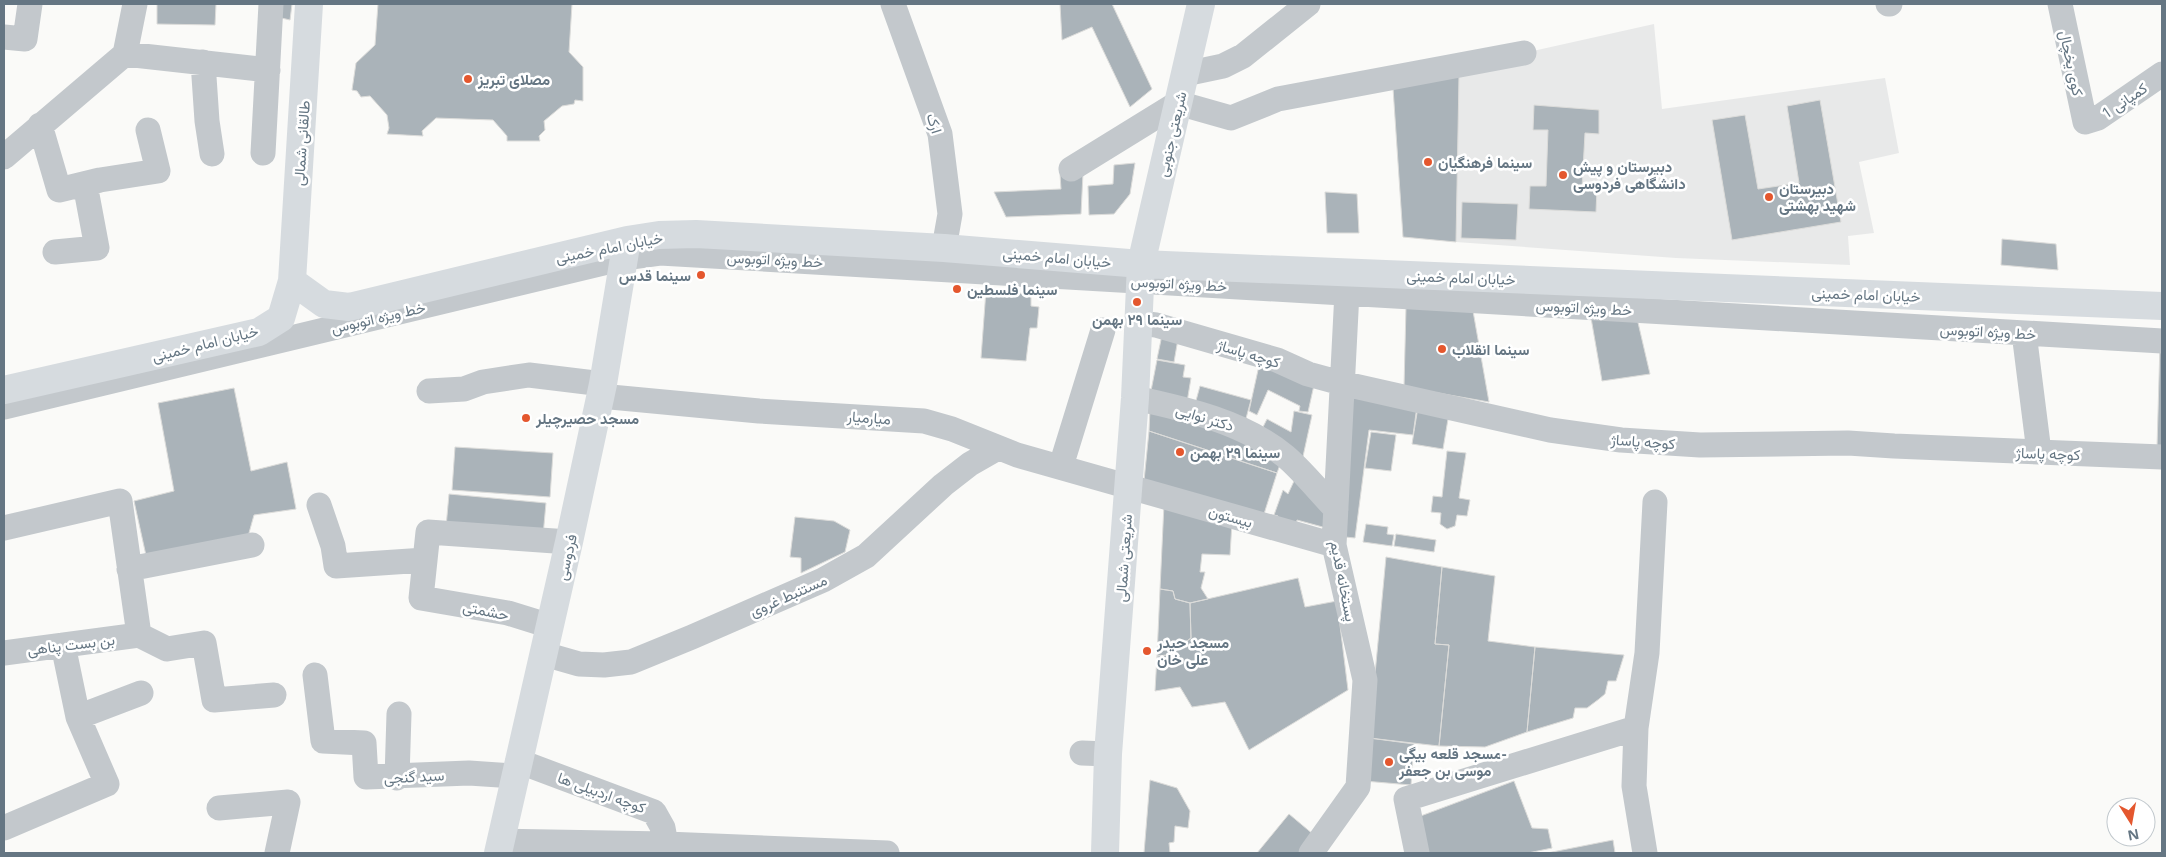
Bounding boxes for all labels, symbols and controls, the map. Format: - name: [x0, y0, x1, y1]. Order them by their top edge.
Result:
- street label: کوی یخچال: [2054, 28, 2089, 98]
- place label: مصلای تبریز: [477, 69, 550, 89]
- marker: مصلای تبریز: [462, 73, 474, 85]
- street label: کمپانی 1: [2097, 77, 2152, 123]
- street label: شریعتی جنوبی: [1151, 89, 1192, 179]
- street label: طالقانی شمالی: [288, 99, 315, 187]
- street label: ارک: [922, 110, 948, 136]
- place label: سینما فرهنگیان: [1438, 152, 1532, 172]
- marker: سینما فرهنگیان: [1422, 156, 1434, 168]
- place label: دبیرستان و پیش دانشگاهی فردوسی: [1573, 156, 1686, 193]
- marker: دبیرستان و پیش دانشگاهی فردوسی: [1557, 169, 1569, 181]
- place label: دبیرستان شهید بهشتی: [1779, 178, 1856, 215]
- marker: دبیرستان شهید بهشتی: [1763, 191, 1775, 203]
- street label: خیابان امام خمینی: [554, 227, 665, 268]
- street label: خیابان امام خمینی: [1002, 242, 1112, 273]
- street label: خط ویژه اتوبوس: [726, 246, 824, 273]
- place label: سینما قدس: [619, 265, 691, 285]
- street label: خیابان امام خمینی: [1406, 265, 1516, 290]
- marker: سینما قدس: [695, 269, 707, 281]
- street label: خط ویژه اتوبوس: [1130, 270, 1228, 297]
- place label: سینما فلسطین: [967, 279, 1058, 299]
- street label: خیابان امام خمینی: [1811, 282, 1921, 307]
- marker: سینما فلسطین: [951, 283, 963, 295]
- street label: خط ویژه اتوبوس: [1535, 294, 1633, 321]
- street label: خط ویژه اتوبوس: [329, 296, 427, 339]
- marker: سینما ٢٩ بهمن: [1131, 296, 1143, 308]
- place label: سینما ٢٩ بهمن: [1092, 309, 1182, 329]
- street label: خط ویژه اتوبوس: [1939, 318, 2037, 345]
- street label: خیابان امام خمینی: [150, 320, 261, 367]
- street label: کوچه پاساژ: [1214, 334, 1283, 373]
- place label: سینما انقلاب: [1452, 339, 1529, 359]
- marker: سینما انقلاب: [1436, 343, 1448, 355]
- street label: دکتر نوایی: [1173, 399, 1236, 436]
- street label: میارمیار: [845, 405, 892, 429]
- place label: مسجد حصیرچیلر: [535, 408, 639, 429]
- marker: مسجد حصیرچیلر: [520, 412, 532, 424]
- street label: کوچه پاساژ: [1609, 429, 1676, 454]
- place label: سینما ۲۹ بهمن: [1190, 442, 1280, 462]
- street label: کوچه پاساژ: [2014, 442, 2081, 465]
- marker: سینما ۲۹ بهمن: [1174, 446, 1186, 458]
- street label: بیستون: [1207, 500, 1255, 532]
- street label: شریعتی شمالی: [1110, 513, 1137, 603]
- street label: فردوسی: [551, 532, 582, 582]
- street label: پستخانه قدیم: [1325, 539, 1362, 623]
- street label: مستنبط غروی: [746, 569, 830, 622]
- street label: حشمتی: [461, 596, 511, 625]
- street label: بن بست پناهی: [26, 629, 116, 660]
- place label: مسجد حیدر علی خان: [1156, 632, 1229, 669]
- marker: مسجد حیدر علی خان: [1141, 645, 1153, 657]
- place label: مسجد قلعه بیگی- موسی بن جعفر: [1398, 743, 1507, 780]
- marker: مسجد قلعه بیگی- موسی بن جعفر: [1383, 756, 1395, 768]
- street label: سید گنجی: [383, 764, 445, 789]
- street label: کوچه اردبیلی ها: [555, 767, 649, 818]
- north arrow: [2106, 797, 2156, 847]
- text: N: [2126, 825, 2141, 846]

